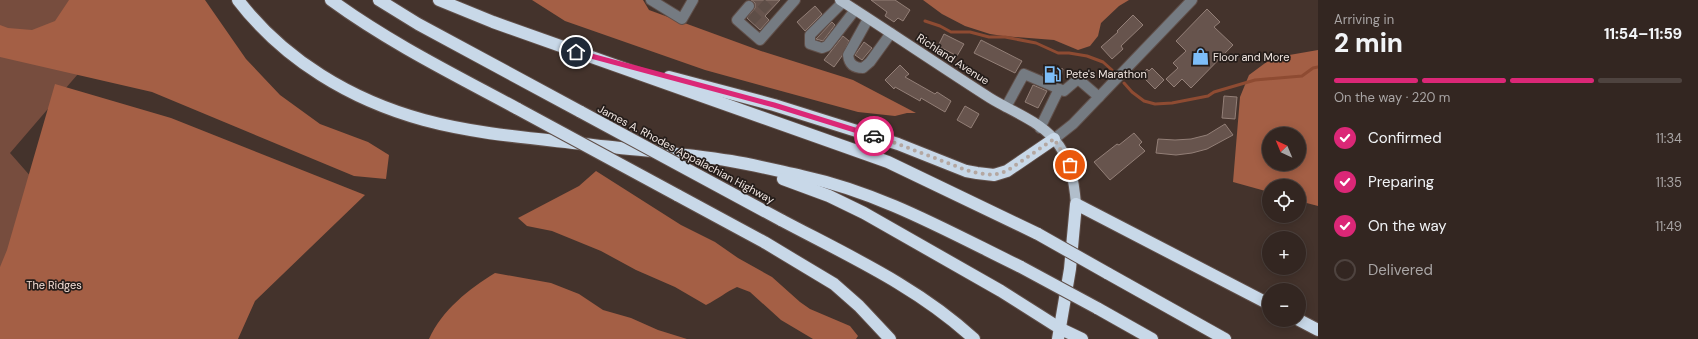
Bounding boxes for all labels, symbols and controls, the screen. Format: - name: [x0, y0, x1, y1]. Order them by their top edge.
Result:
- text: Arriving in: [1334, 11, 1394, 28]
- text: 11:54–11:59: [1604, 24, 1682, 44]
- text: 2 min: [1334, 26, 1403, 60]
- street label: Richland Avenue: [914, 30, 992, 88]
- pin: [559, 35, 593, 69]
- icon: home: [565, 41, 587, 63]
- shop icon: Floor and More: [1190, 47, 1210, 67]
- place label: Floor and More: [1213, 50, 1289, 64]
- fuel station icon: Pete's Marathon: [1043, 64, 1063, 84]
- place label: Pete's Marathon: [1066, 67, 1147, 81]
- text: On the way · 220 m: [1334, 89, 1450, 106]
- street label: James A. Rhodes Appalachian Highway: [595, 101, 777, 207]
- courier: [854, 116, 894, 156]
- icon: car: [863, 125, 885, 147]
- north arrow: [1262, 127, 1306, 171]
- map controls: [1262, 127, 1306, 327]
- icon: check: [1334, 127, 1356, 149]
- text: Confirmed: [1368, 128, 1442, 148]
- text: 11:34: [1656, 130, 1682, 147]
- pin: [1053, 148, 1087, 182]
- icon: bag: [1059, 154, 1081, 176]
- icon: check: [1334, 171, 1356, 193]
- text: Preparing: [1368, 172, 1434, 192]
- text: 11:35: [1656, 174, 1682, 191]
- button: locate: [1262, 179, 1306, 223]
- icon: check: [1334, 215, 1356, 237]
- text: On the way: [1368, 216, 1447, 236]
- text: 11:49: [1655, 218, 1682, 235]
- button: +: [1262, 231, 1306, 275]
- text: Delivered: [1368, 260, 1433, 280]
- park label: The Ridges: [26, 278, 82, 292]
- button: −: [1262, 283, 1306, 327]

